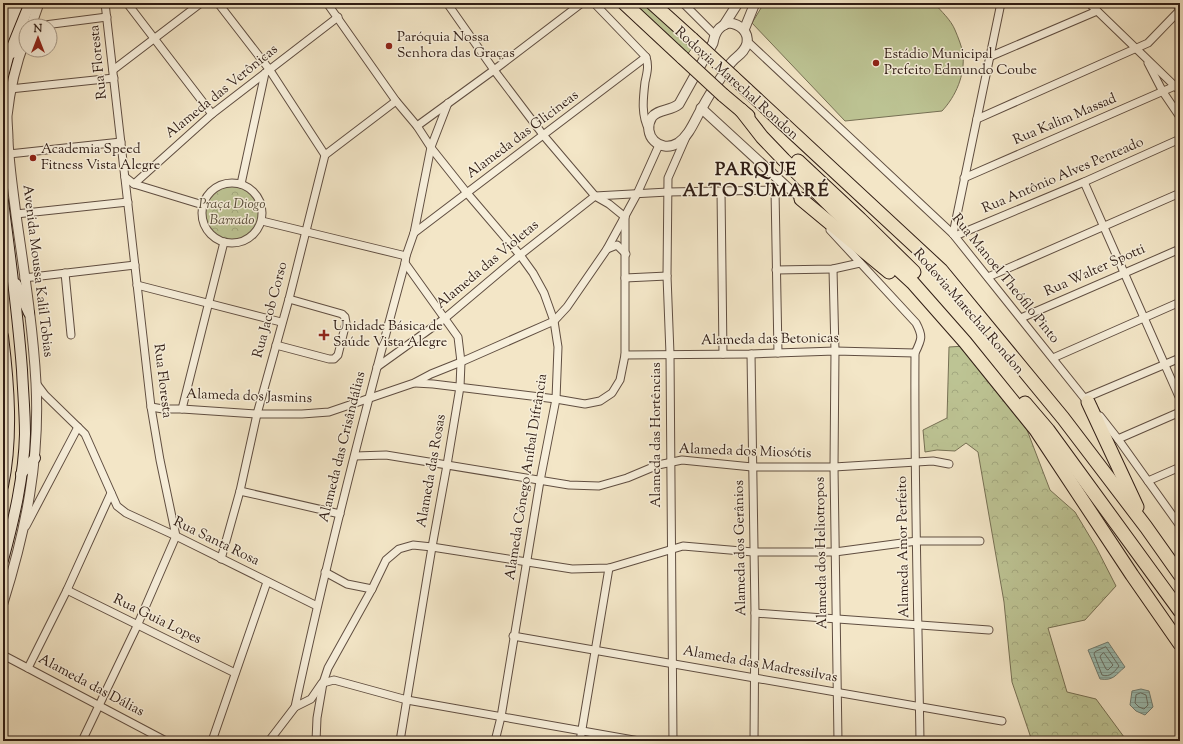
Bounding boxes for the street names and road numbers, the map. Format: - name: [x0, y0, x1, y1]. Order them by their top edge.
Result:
- street label: Rua Floresta: [85, 23, 113, 100]
- street label: Rodovia Marechal Rondon: [670, 23, 802, 145]
- street label: Alameda das Verônicas: [161, 40, 283, 144]
- street label: Alameda das Glicineas: [463, 86, 583, 184]
- street label: Rua Kalim Massad: [1010, 89, 1120, 151]
- street label: Rua Antônio Alves Penteado: [979, 133, 1147, 219]
- street label: Avenida Moussa Kalil Tobias: [17, 184, 57, 358]
- street label: Rua Manoel Theófilo Pinto: [946, 210, 1064, 348]
- street label: Alameda das Violetas: [432, 216, 544, 314]
- street label: Rua Walter Spotti: [1041, 240, 1149, 302]
- street label: Rodovia Marechal Rondon: [908, 245, 1028, 379]
- street label: Rua Jacob Corso: [249, 259, 294, 360]
- street label: Alameda das Betonicas: [701, 329, 839, 351]
- street label: Rua Floresta: [148, 343, 177, 420]
- street label: Alameda das Hortências: [647, 362, 667, 508]
- street label: Alameda das Crisândálias: [315, 370, 371, 524]
- street label: Alameda Cônego Aníbal Difrância: [501, 372, 553, 582]
- street label: Alameda dos Jasmins: [186, 385, 312, 409]
- street label: Alameda das Rosas: [412, 413, 452, 529]
- street label: Alameda dos Miosótis: [678, 440, 812, 464]
- street label: Alameda Amor Perfeito: [893, 475, 915, 618]
- street label: Alameda dos Heliotropos: [811, 477, 833, 629]
- street label: Alameda dos Gerânios: [730, 480, 752, 616]
- street label: Rua Santa Rosa: [170, 513, 263, 572]
- street label: Rua Guia Lopes: [110, 590, 204, 650]
- street label: Alameda das Madressilvas: [681, 642, 839, 688]
- street label: Alameda das Dálias: [35, 650, 147, 722]

